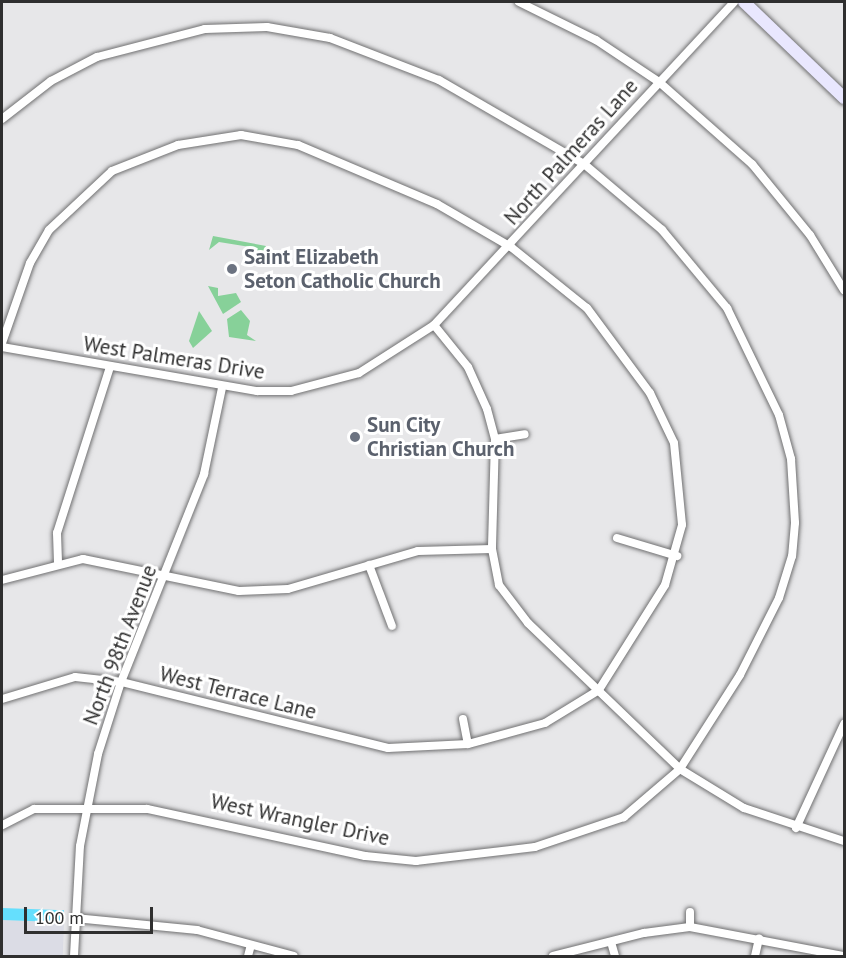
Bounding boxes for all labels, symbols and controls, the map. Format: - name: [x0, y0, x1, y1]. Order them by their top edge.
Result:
- street label: North Palmeras Lane: [499, 74, 643, 230]
- place label: Saint Elizabeth Seton Catholic Church: [244, 244, 442, 294]
- marker: Saint Elizabeth Seton Catholic Church: [225, 262, 239, 276]
- street label: West Palmeras Drive: [82, 331, 266, 385]
- place label: Sun City Christian Church: [367, 412, 515, 462]
- marker: Sun City Christian Church: [348, 430, 362, 444]
- street label: North 98th Avenue: [78, 561, 162, 729]
- street label: West Terrace Lane: [157, 661, 319, 725]
- street label: West Wrangler Drive: [208, 789, 392, 851]
- scale bar: [27, 895, 156, 933]
- text: 100 m: [35, 906, 84, 929]

